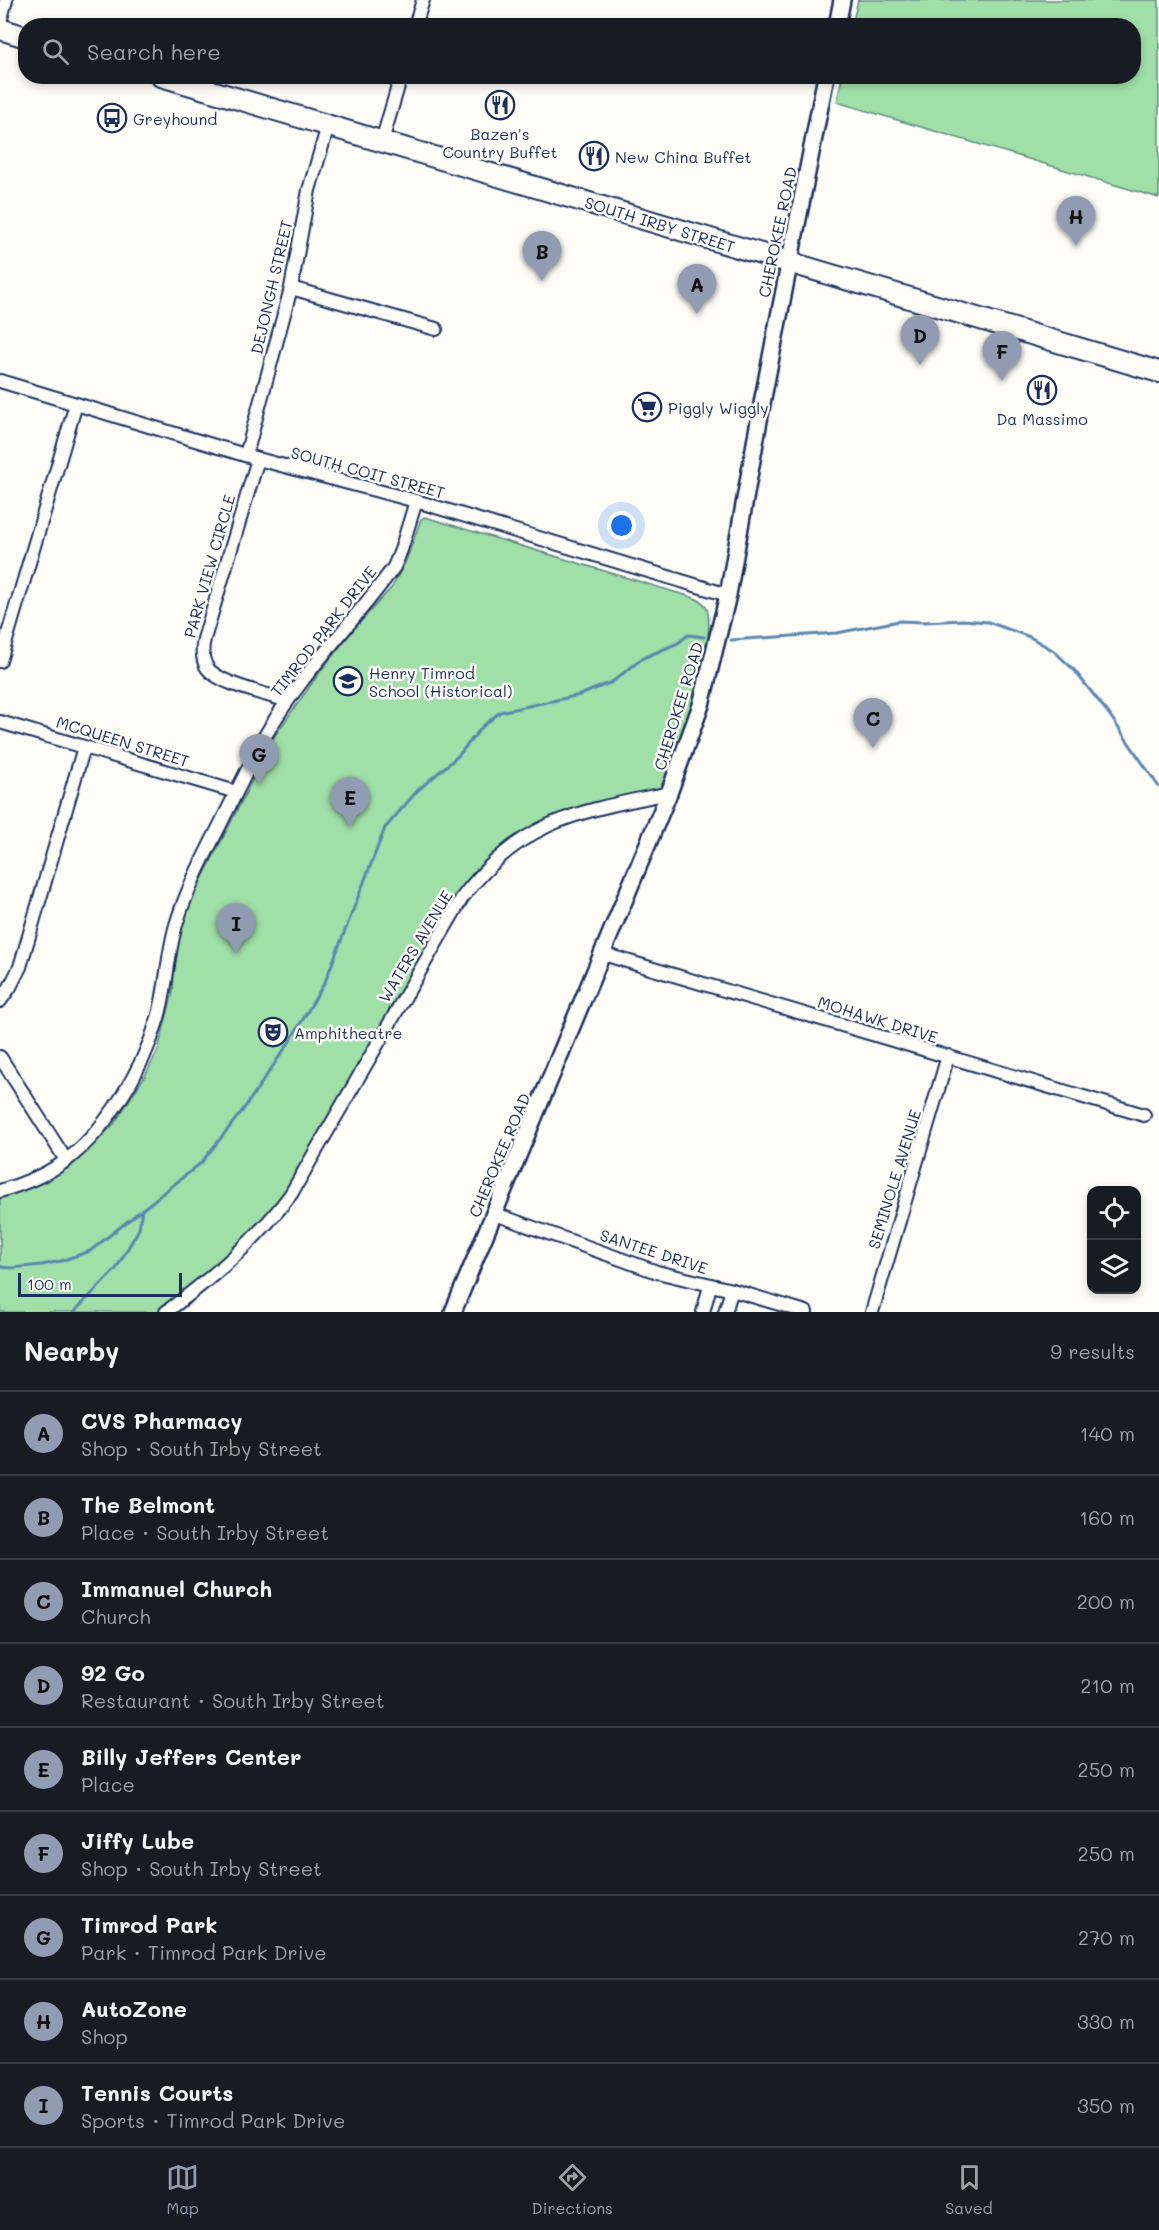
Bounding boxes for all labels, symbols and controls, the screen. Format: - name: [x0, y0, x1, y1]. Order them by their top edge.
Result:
- search box: [18, 18, 1141, 84]
- icon: search: [39, 35, 72, 68]
- text: Search here: [87, 37, 221, 66]
- restaurant icon: Bazen's Country Buffet: [484, 89, 516, 121]
- bus stop icon: Greyhound: [96, 102, 128, 134]
- place label: Greyhound: [133, 108, 217, 129]
- place label: Bazen's Country Buffet: [442, 123, 558, 162]
- restaurant icon: New China Buffet: [578, 140, 610, 172]
- place label: New China Buffet: [615, 146, 752, 167]
- street label: CHEROKEE ROAD: [753, 165, 801, 299]
- street label: SOUTH IRBY STREET: [582, 191, 738, 257]
- pin: H: [1056, 196, 1096, 246]
- street label: DEJONGH STREET: [245, 218, 297, 356]
- pin: B: [522, 232, 562, 281]
- pin: A: [678, 264, 716, 314]
- pin: D: [900, 316, 940, 365]
- pin: F: [982, 332, 1022, 381]
- restaurant icon: Da Massimo: [1026, 374, 1058, 406]
- supermarket icon: Piggly Wiggly: [631, 391, 663, 423]
- place label: Piggly Wiggly: [668, 397, 769, 418]
- place label: Da Massimo: [996, 408, 1088, 429]
- street label: SOUTH COIT STREET: [289, 441, 447, 503]
- street label: PARK VIEW CIRCLE: [179, 492, 239, 640]
- your location: [607, 511, 636, 540]
- street label: TIMROD PARK DRIVE: [265, 561, 381, 701]
- street label: CHEROKEE ROAD: [649, 639, 707, 773]
- place label: Henry Timrod School (Historical): [369, 662, 512, 701]
- school or university icon: Henry Timrod School (Historical): [332, 665, 364, 697]
- pin: C: [854, 698, 892, 748]
- street label: MCQUEEN STREET: [54, 711, 192, 771]
- pin: G: [240, 734, 278, 784]
- pin: E: [330, 778, 370, 827]
- street label: WATERS AVENUE: [373, 886, 457, 1006]
- pin: I: [216, 904, 256, 953]
- street label: MOHAWK DRIVE: [815, 991, 941, 1047]
- theatre icon: Amphitheatre: [257, 1016, 289, 1048]
- place label: Amphitheatre: [294, 1022, 403, 1043]
- street label: CHEROKEE ROAD: [463, 1090, 535, 1220]
- street label: SEMINOLE AVENUE: [863, 1107, 925, 1251]
- map controls: [1087, 1186, 1141, 1294]
- button: locate: [1087, 1186, 1141, 1240]
- street label: SANTEE DRIVE: [598, 1224, 710, 1278]
- button: layers: [1087, 1240, 1141, 1294]
- scale bar: [18, 1270, 182, 1298]
- text: 100 m: [27, 1273, 72, 1294]
- text: Nearby: [24, 1334, 119, 1368]
- text: 9 results: [1050, 1338, 1135, 1364]
- text: CVS Pharmacy: [81, 1406, 242, 1435]
- text: A: [37, 1420, 50, 1446]
- text: 140 m: [1080, 1420, 1135, 1446]
- text: Shop · South Irby Street: [81, 1435, 322, 1461]
- text: The Belmont: [81, 1490, 215, 1519]
- text: B: [37, 1504, 50, 1530]
- text: 160 m: [1079, 1504, 1135, 1530]
- text: Place · South Irby Street: [81, 1519, 329, 1545]
- text: Immanuel Church: [81, 1574, 272, 1603]
- text: C: [36, 1588, 51, 1614]
- text: 200 m: [1077, 1588, 1135, 1614]
- text: Church: [81, 1603, 151, 1629]
- text: 92 Go: [81, 1658, 145, 1687]
- text: D: [36, 1672, 51, 1698]
- text: 210 m: [1080, 1672, 1135, 1698]
- text: Restaurant · South Irby Street: [81, 1687, 385, 1713]
- text: Billy Jeffers Center: [81, 1742, 301, 1771]
- text: E: [37, 1756, 50, 1782]
- text: 250 m: [1078, 1756, 1135, 1782]
- text: Place: [81, 1771, 135, 1797]
- text: Jiffy Lube: [81, 1826, 194, 1855]
- text: F: [37, 1840, 50, 1866]
- text: 250 m: [1078, 1840, 1135, 1866]
- text: Shop · South Irby Street: [81, 1855, 322, 1881]
- text: Timrod Park: [81, 1910, 217, 1939]
- text: G: [36, 1924, 51, 1950]
- text: 270 m: [1078, 1924, 1135, 1950]
- text: Park · Timrod Park Drive: [81, 1939, 327, 1965]
- text: AutoZone: [81, 1994, 187, 2023]
- text: H: [35, 2008, 52, 2034]
- text: 330 m: [1077, 2008, 1135, 2034]
- text: Shop: [81, 2023, 128, 2049]
- text: Tennis Courts: [81, 2078, 233, 2107]
- text: I: [38, 2092, 49, 2118]
- text: 350 m: [1077, 2092, 1135, 2118]
- text: Sports · Timrod Park Drive: [81, 2107, 345, 2133]
- tab: Map: [166, 2161, 199, 2218]
- tab: Directions: [532, 2161, 613, 2218]
- tab: Saved: [945, 2161, 993, 2218]

